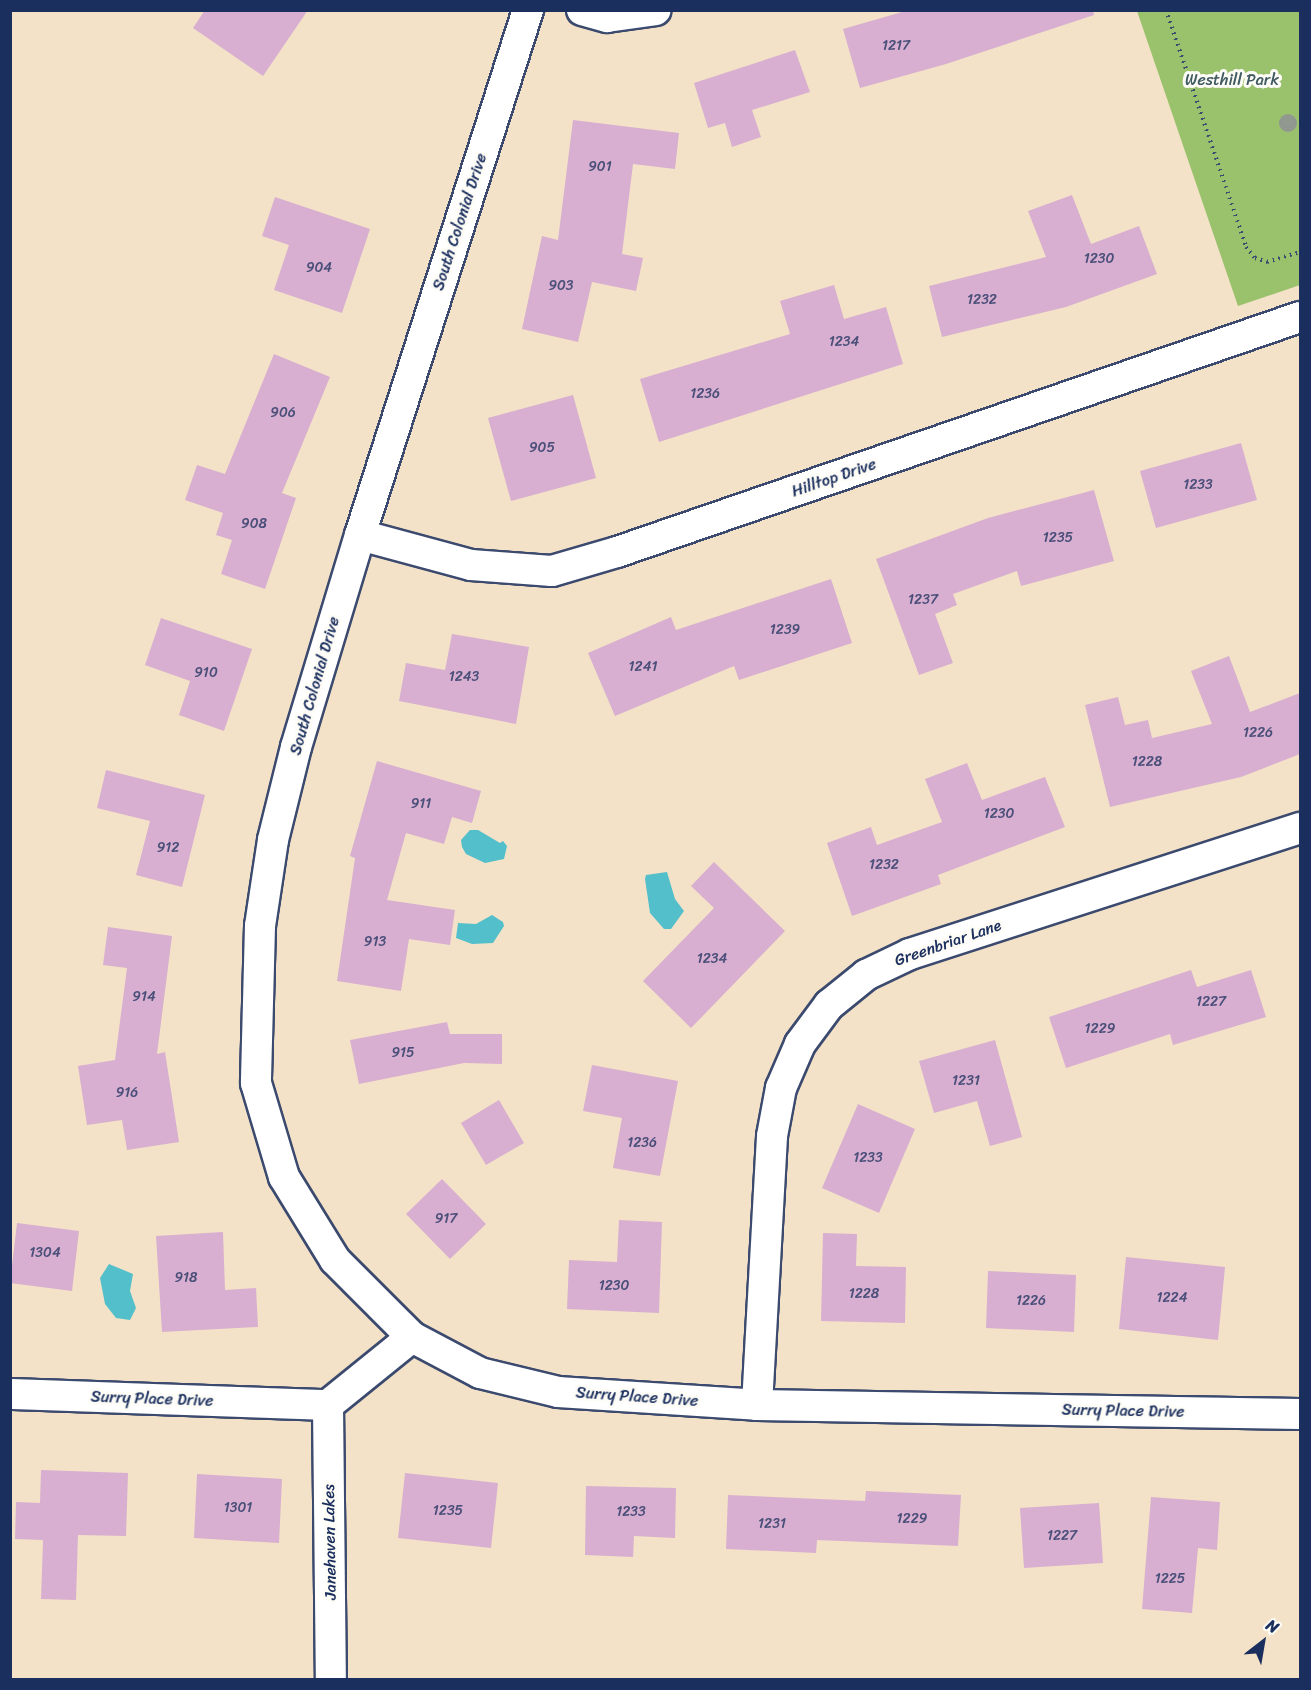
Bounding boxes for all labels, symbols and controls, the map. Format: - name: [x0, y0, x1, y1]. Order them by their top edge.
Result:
- house number: 1217: [882, 38, 910, 54]
- park label: Westhill Park: [1185, 70, 1279, 90]
- street label: South Colonial Drive: [429, 151, 491, 293]
- house number: 901: [588, 159, 612, 175]
- house number: 1230: [1084, 251, 1114, 267]
- house number: 904: [306, 260, 332, 276]
- house number: 903: [548, 278, 574, 294]
- house number: 1232: [967, 292, 997, 308]
- house number: 1234: [829, 334, 859, 350]
- house number: 1236: [690, 386, 720, 402]
- house number: 906: [270, 405, 296, 421]
- house number: 905: [529, 440, 555, 456]
- street label: Hilltop Drive: [789, 455, 879, 501]
- house number: 1233: [1183, 477, 1213, 493]
- house number: 908: [241, 516, 267, 532]
- house number: 1235: [1043, 530, 1073, 546]
- house number: 1237: [908, 592, 938, 608]
- street label: South Colonial Drive: [286, 615, 344, 757]
- house number: 1239: [770, 622, 800, 638]
- house number: 1241: [629, 659, 657, 675]
- house number: 910: [194, 665, 218, 681]
- house number: 1243: [449, 669, 479, 685]
- house number: 1226: [1243, 725, 1273, 741]
- house number: 1228: [1132, 754, 1162, 770]
- house number: 911: [411, 796, 431, 812]
- house number: 1230: [984, 806, 1014, 822]
- house number: 912: [157, 840, 179, 856]
- house number: 1232: [869, 857, 899, 873]
- street label: Greenbriar Lane: [892, 916, 1004, 970]
- house number: 913: [364, 934, 386, 950]
- house number: 1234: [697, 951, 727, 967]
- house number: 914: [132, 989, 156, 1005]
- house number: 1227: [1196, 994, 1226, 1010]
- house number: 1229: [1085, 1021, 1115, 1037]
- house number: 915: [391, 1045, 415, 1061]
- house number: 1231: [952, 1073, 980, 1089]
- house number: 916: [116, 1085, 138, 1101]
- house number: 1236: [627, 1135, 657, 1151]
- house number: 1233: [853, 1150, 883, 1166]
- house number: 917: [435, 1211, 457, 1227]
- house number: 1304: [29, 1245, 61, 1261]
- house number: 918: [174, 1270, 198, 1286]
- house number: 1230: [599, 1278, 629, 1294]
- house number: 1228: [849, 1286, 879, 1302]
- house number: 1224: [1157, 1290, 1187, 1306]
- house number: 1226: [1016, 1293, 1046, 1309]
- street label: Surry Place Drive: [575, 1383, 699, 1411]
- street label: Surry Place Drive: [90, 1387, 214, 1411]
- street label: Surry Place Drive: [1061, 1400, 1185, 1422]
- street label: Janehaven Lakes: [319, 1483, 341, 1601]
- house number: 1301: [224, 1500, 252, 1516]
- house number: 1235: [433, 1503, 463, 1519]
- house number: 1233: [616, 1504, 646, 1520]
- house number: 1229: [897, 1511, 927, 1527]
- house number: 1231: [758, 1516, 786, 1532]
- house number: 1227: [1047, 1528, 1077, 1544]
- house number: 1225: [1155, 1571, 1185, 1587]
- text: N: [1260, 1611, 1285, 1641]
- north arrow: [1233, 1612, 1293, 1672]

